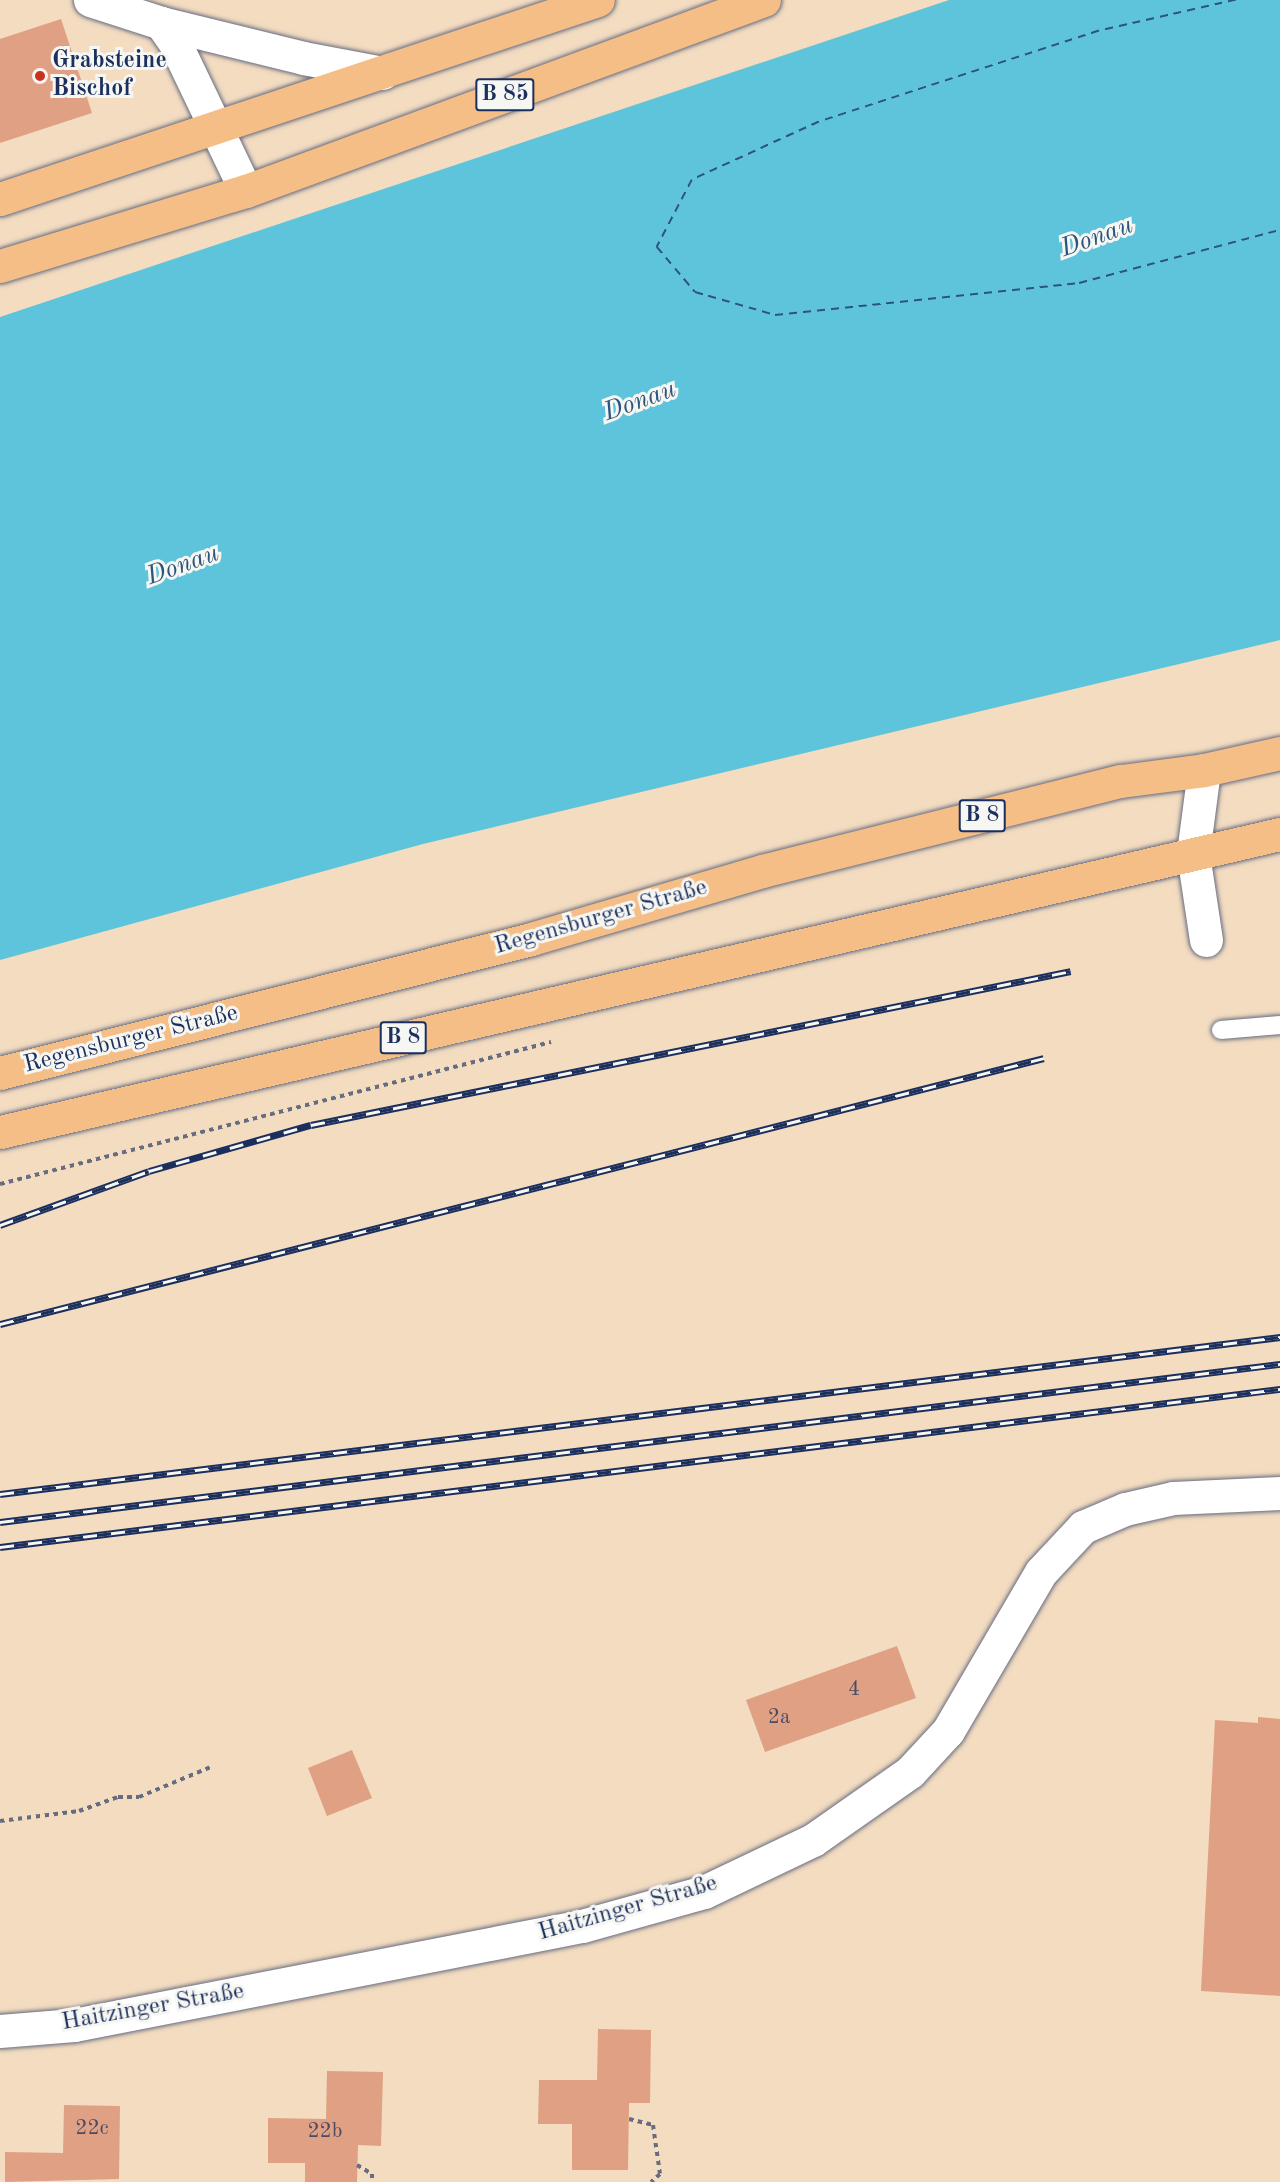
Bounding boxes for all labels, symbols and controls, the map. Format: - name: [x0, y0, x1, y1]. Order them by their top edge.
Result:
- place label: Grabsteine Bischof: [52, 48, 167, 104]
- marker: Grabsteine Bischof: [33, 69, 47, 83]
- road number: B 85: [475, 76, 535, 114]
- water label: Donau: [1056, 210, 1138, 266]
- water label: Donau: [599, 374, 681, 430]
- water label: Donau: [142, 538, 224, 594]
- road number: B 8: [958, 797, 1006, 835]
- street label: Regensburger Straße: [491, 874, 711, 962]
- street label: Regensburger Straße: [21, 999, 241, 1081]
- road number: B 8: [379, 1019, 427, 1057]
- house number: 4: [848, 1677, 860, 1703]
- house number: 2a: [768, 1705, 790, 1731]
- street label: Haitzinger Straße: [535, 1870, 721, 1948]
- street label: Haitzinger Straße: [59, 1978, 247, 2038]
- house number: 22c: [75, 2116, 109, 2142]
- house number: 22b: [307, 2119, 343, 2145]

